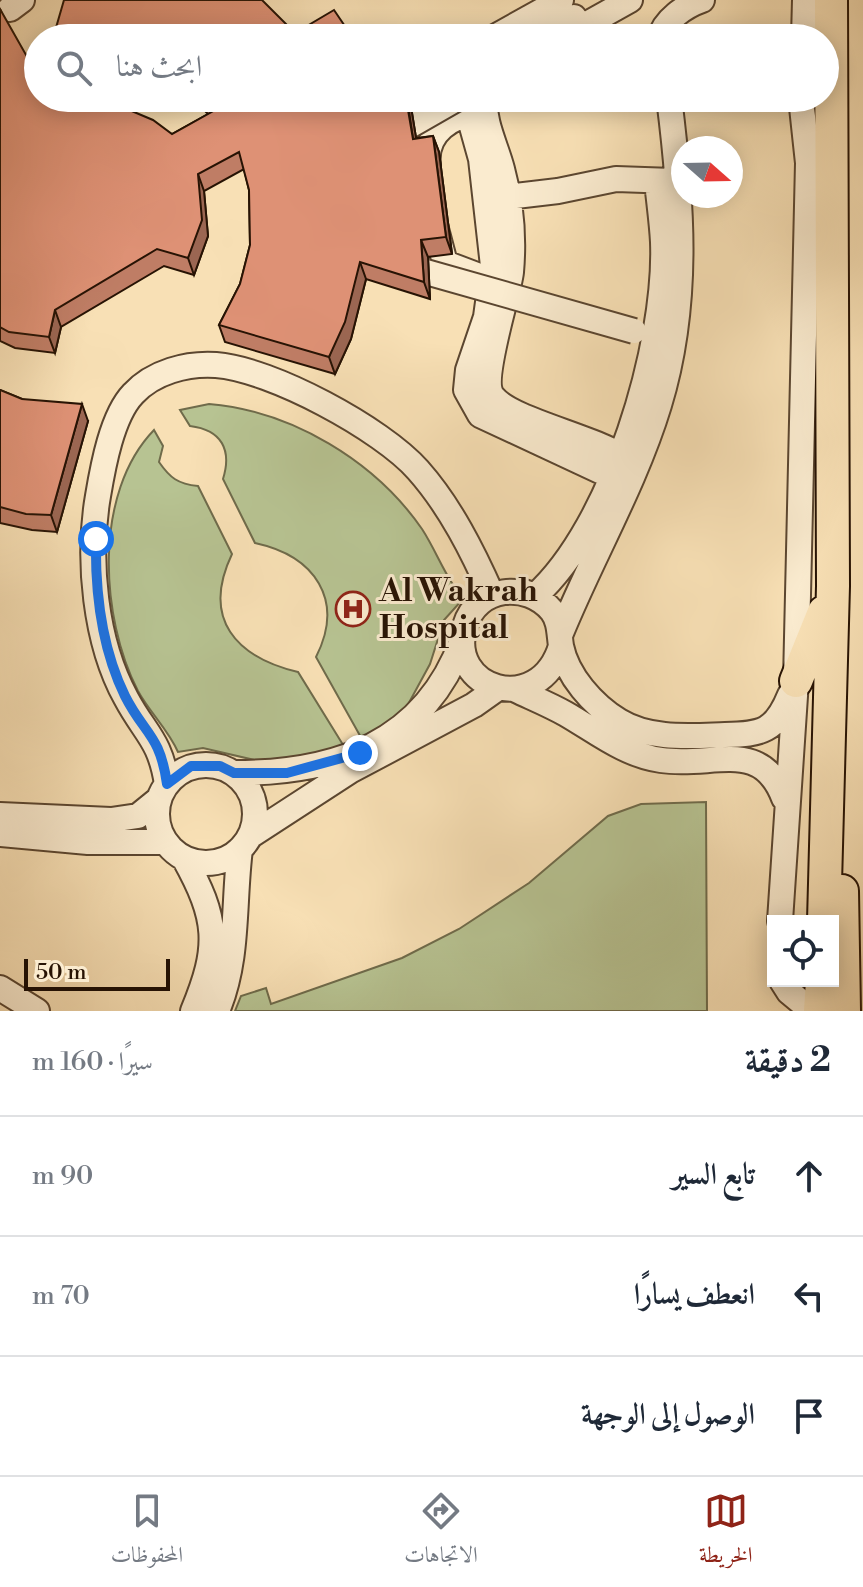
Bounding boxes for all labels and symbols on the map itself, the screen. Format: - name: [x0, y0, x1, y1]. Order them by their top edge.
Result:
- north arrow: [671, 136, 743, 208]
- route start: [78, 521, 114, 557]
- place label: Al Wakrah Hospital: [378, 571, 538, 648]
- hospital icon: Al Wakrah Hospital: [334, 590, 372, 628]
- route end: [342, 735, 378, 771]
- scale bar: [24, 955, 170, 991]

